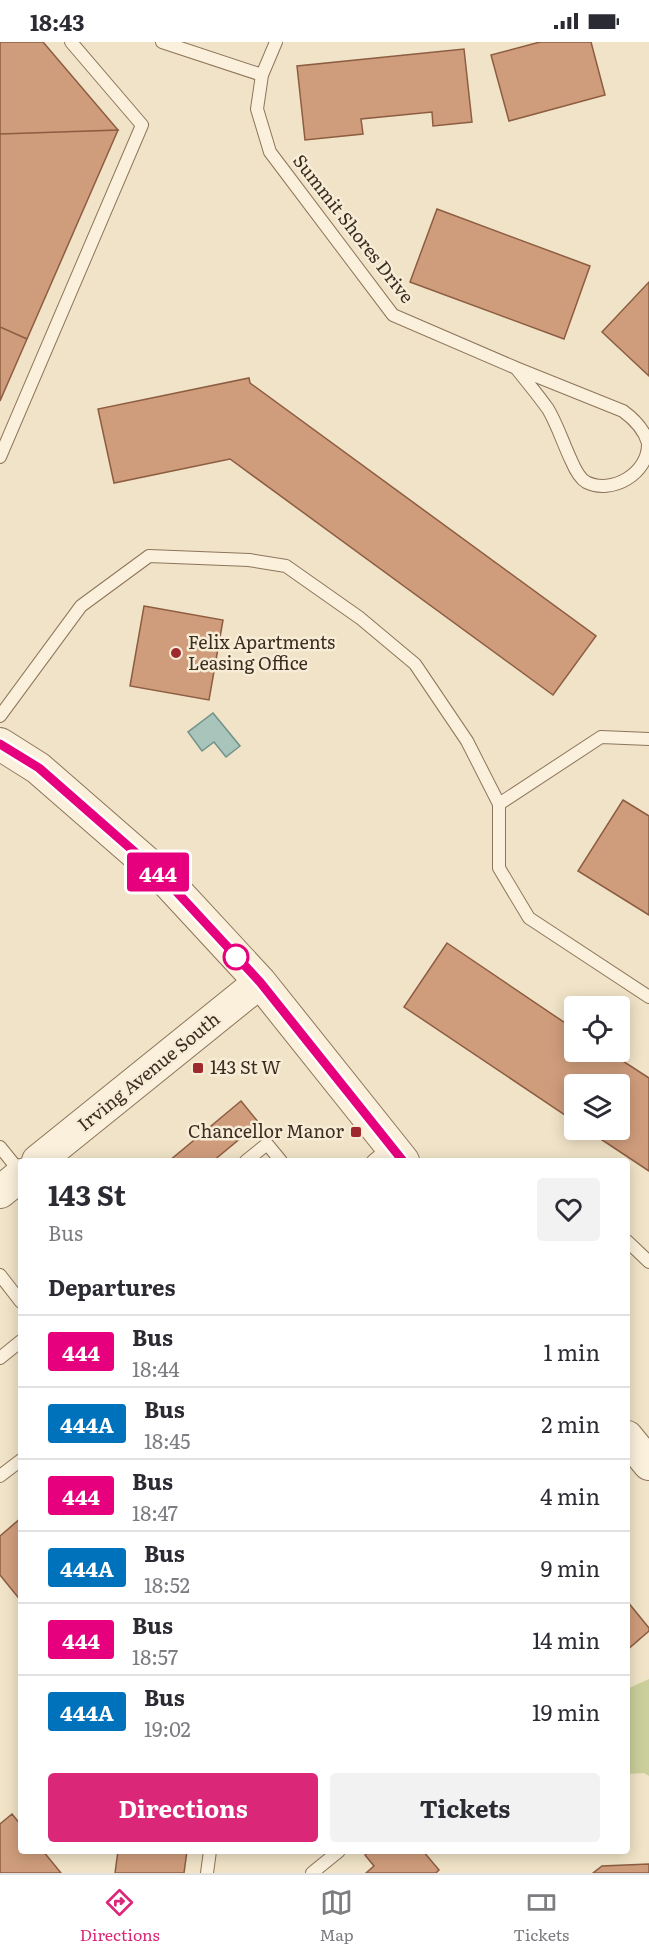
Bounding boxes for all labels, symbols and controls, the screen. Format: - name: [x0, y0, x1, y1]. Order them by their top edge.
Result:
- text: 18:43: [30, 5, 84, 38]
- street label: Summit Shores Drive: [287, 148, 421, 308]
- place label: Felix Apartments Leasing Office: [188, 628, 335, 676]
- marker: Felix Apartments Leasing Office: [169, 646, 183, 660]
- line badge: 444: [124, 852, 192, 892]
- text: 444: [139, 857, 177, 888]
- unlabelled marker: [223, 944, 249, 970]
- map controls: [564, 996, 630, 1140]
- button: locate: [564, 996, 630, 1062]
- street label: Irving Avenue South: [71, 1005, 225, 1137]
- place label: 143 St W: [210, 1053, 281, 1080]
- marker: 143 St W: [191, 1061, 205, 1075]
- button: layers: [564, 1074, 630, 1140]
- place label: Chancellor Manor: [188, 1117, 344, 1144]
- marker: Chancellor Manor: [349, 1125, 363, 1139]
- text: 143 St: [48, 1173, 126, 1215]
- button: heart: [537, 1178, 600, 1241]
- text: Bus: [48, 1217, 83, 1247]
- text: Departures: [48, 1270, 175, 1303]
- text: Bus: [132, 1320, 173, 1353]
- text: 1 min: [543, 1335, 600, 1368]
- text: 444: [62, 1336, 100, 1367]
- text: 18:44: [132, 1353, 179, 1383]
- text: Bus: [144, 1392, 185, 1425]
- text: 2 min: [541, 1407, 600, 1440]
- text: 444A: [60, 1408, 114, 1439]
- text: 18:45: [144, 1425, 190, 1455]
- text: Bus: [132, 1464, 173, 1497]
- text: 4 min: [540, 1479, 600, 1512]
- text: 444: [62, 1480, 100, 1511]
- text: 18:47: [132, 1497, 178, 1527]
- text: Bus: [144, 1536, 185, 1569]
- text: 9 min: [541, 1551, 600, 1584]
- text: 444A: [60, 1552, 114, 1583]
- text: 18:52: [144, 1569, 190, 1599]
- text: Bus: [132, 1608, 173, 1641]
- text: 14 min: [532, 1623, 600, 1656]
- text: 444: [62, 1624, 100, 1655]
- text: 18:57: [132, 1641, 178, 1671]
- text: Bus: [144, 1680, 185, 1713]
- text: 19 min: [532, 1695, 600, 1728]
- text: 444A: [60, 1696, 114, 1727]
- text: 19:02: [144, 1713, 191, 1743]
- button: Directions: [48, 1773, 318, 1842]
- button: Tickets: [330, 1773, 600, 1842]
- tab: Directions: [80, 1886, 160, 1946]
- tab: Map: [319, 1886, 354, 1946]
- tab: Tickets: [513, 1886, 569, 1946]

